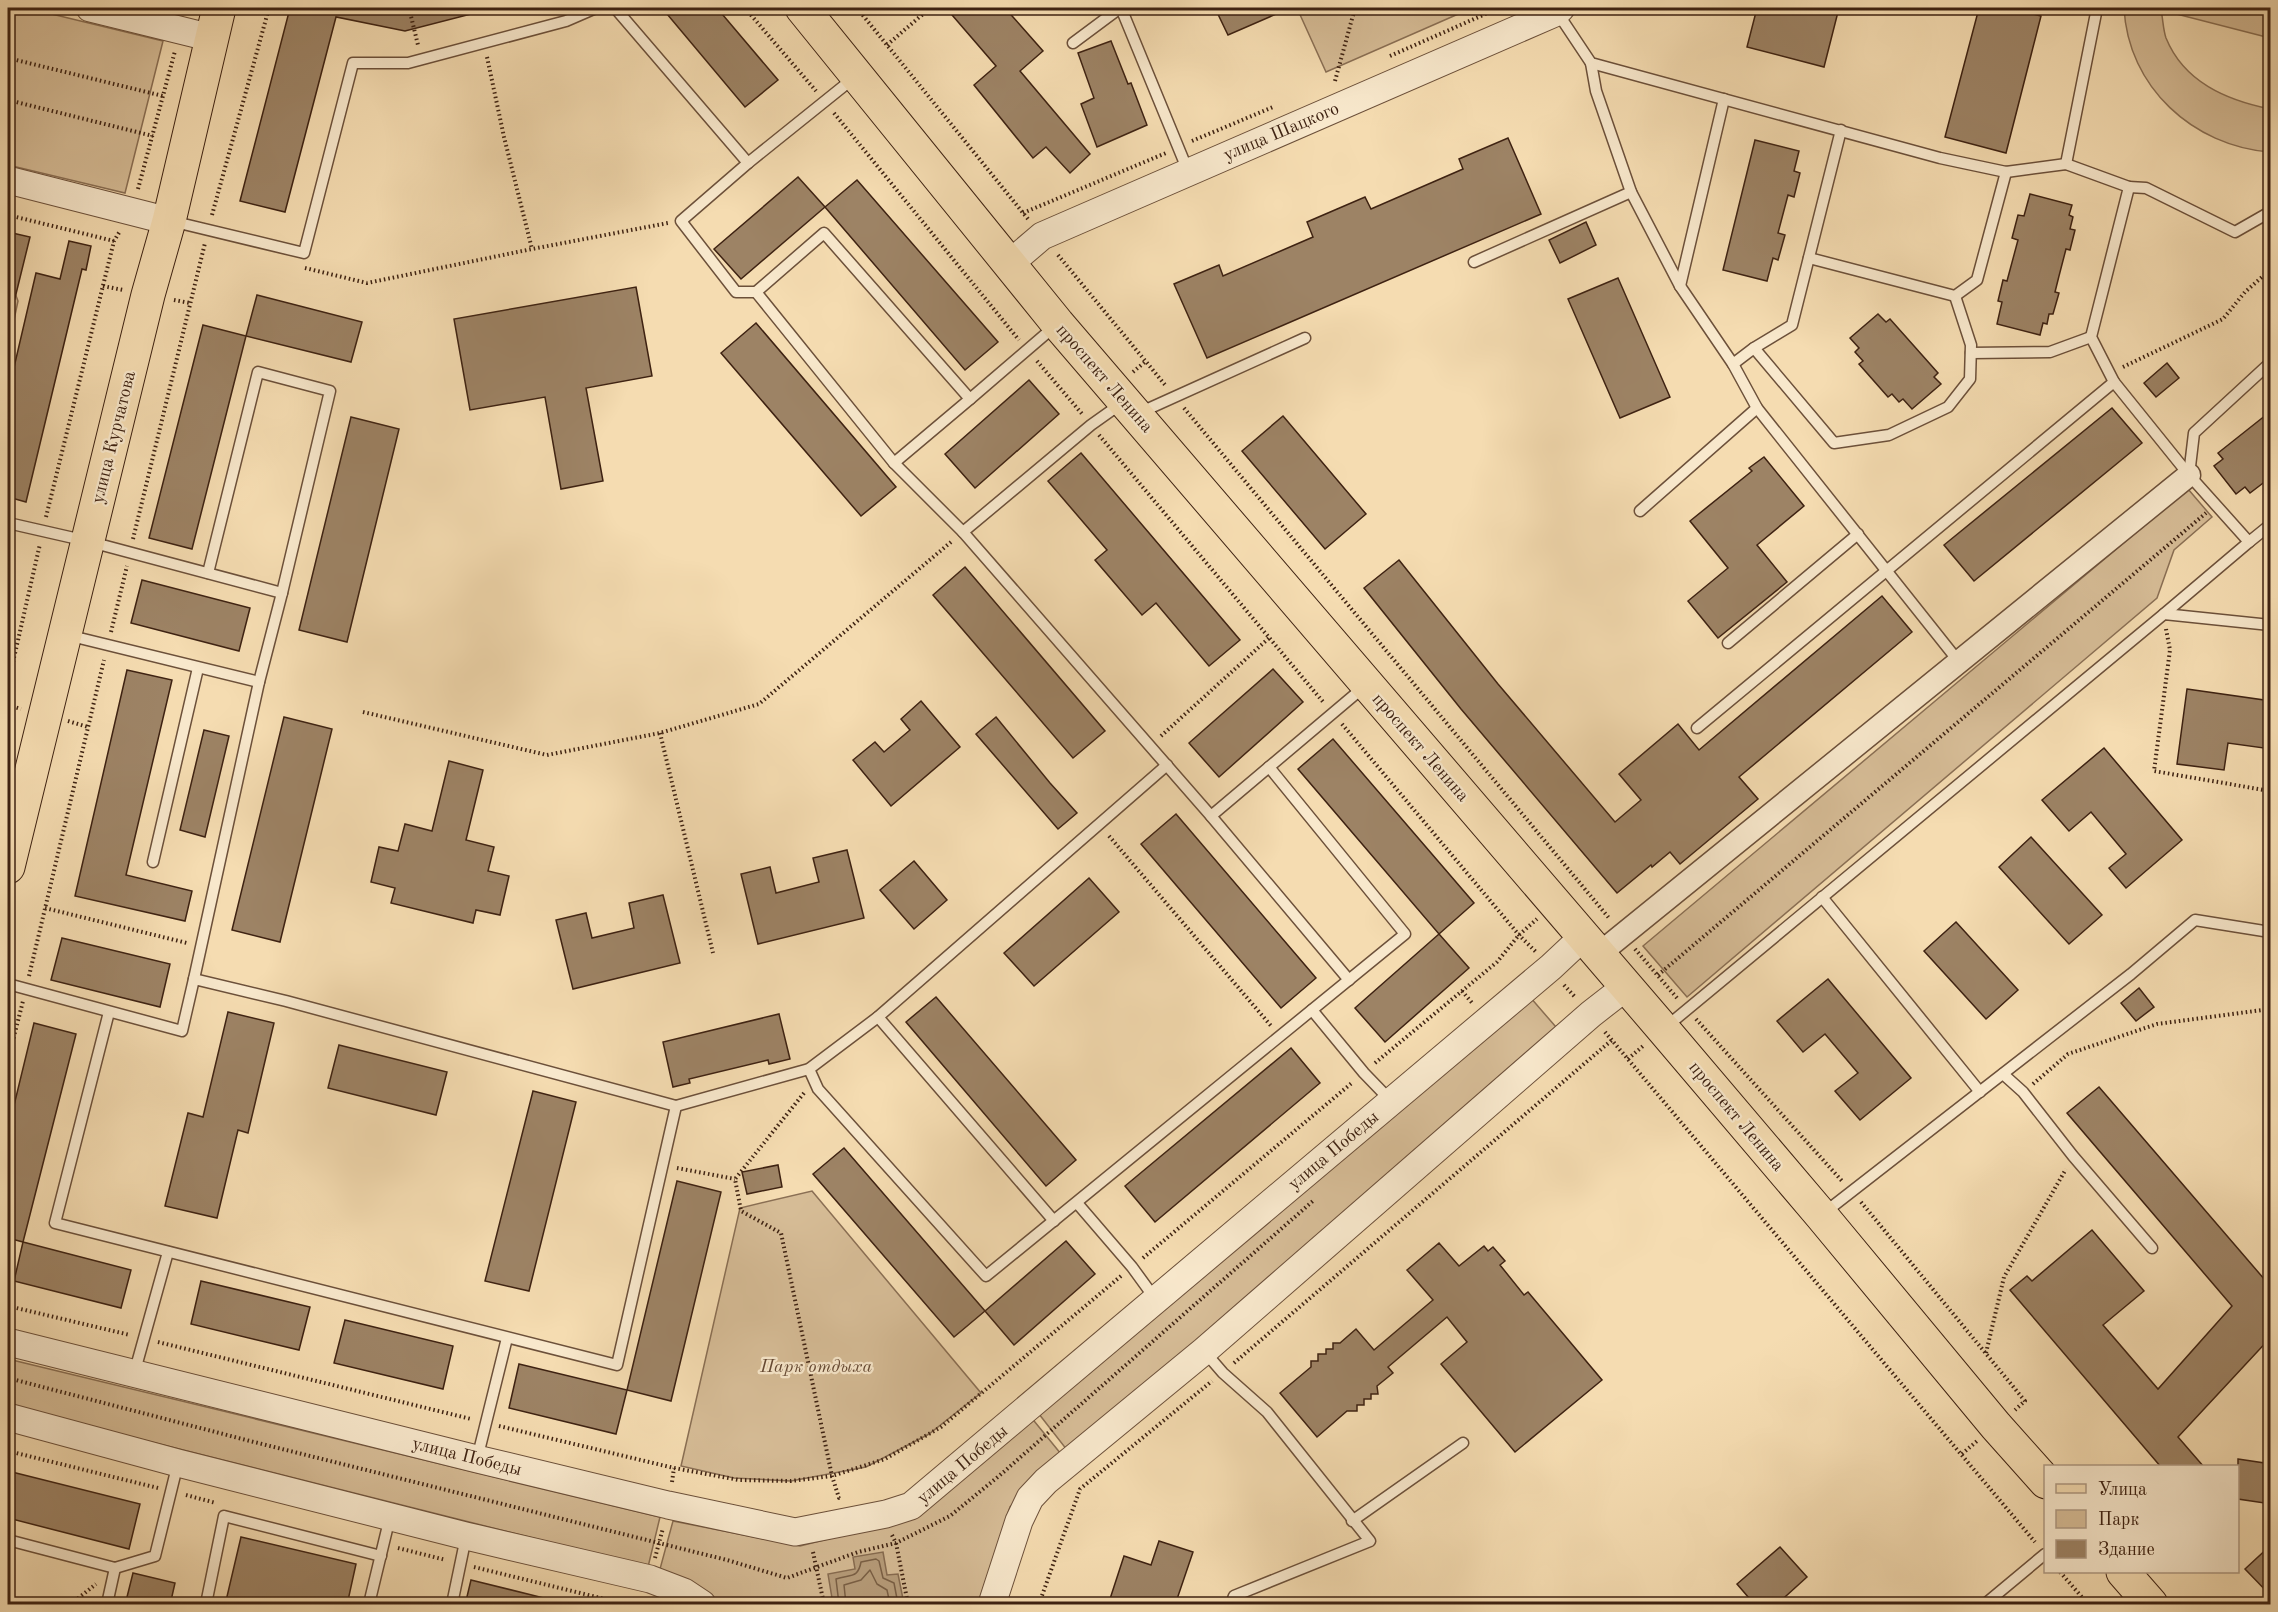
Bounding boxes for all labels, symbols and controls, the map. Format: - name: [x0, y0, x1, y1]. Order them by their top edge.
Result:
- street label: улица Шацкого: [1221, 99, 1342, 164]
- street label: проспект Ленина: [1052, 321, 1156, 436]
- street label: улица Курчатова: [89, 369, 139, 505]
- street label: проспект Ленина: [1368, 690, 1472, 805]
- street label: проспект Ленина: [1685, 1058, 1787, 1175]
- street label: улица Победы: [1285, 1108, 1382, 1194]
- park label: Парк отдыха: [759, 1358, 872, 1376]
- street label: улица Победы: [914, 1422, 1011, 1508]
- street label: улица Победы: [410, 1435, 523, 1479]
- legend: [2044, 1465, 2239, 1573]
- text: Улица: [2098, 1481, 2147, 1499]
- text: Парк: [2098, 1511, 2139, 1529]
- text: Здание: [2098, 1541, 2155, 1559]

